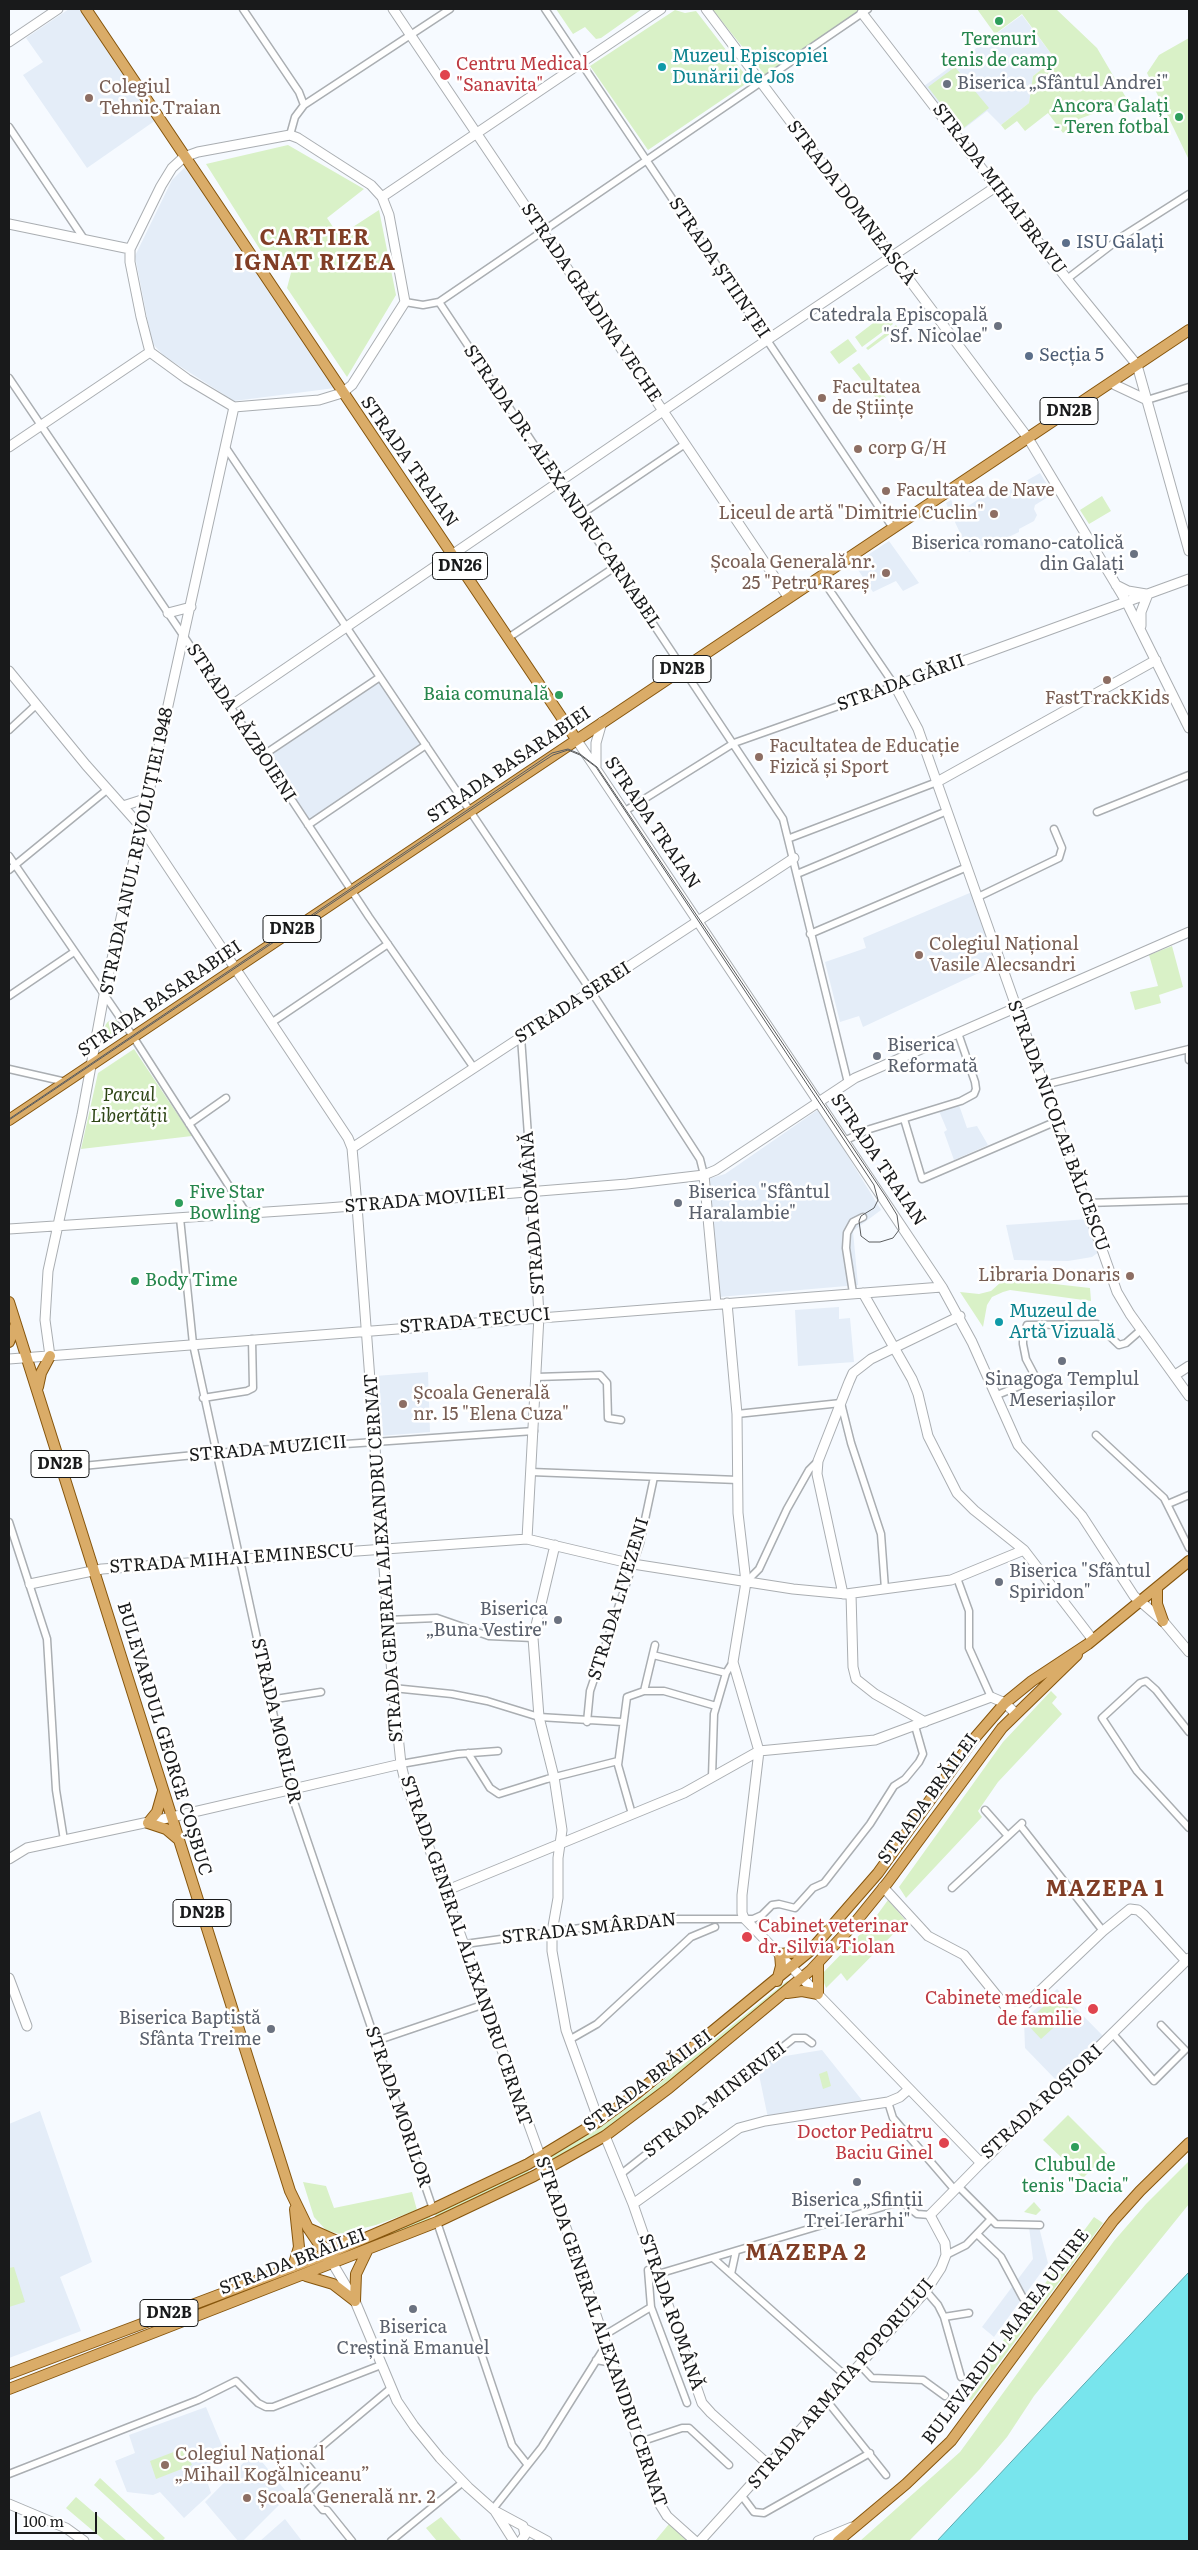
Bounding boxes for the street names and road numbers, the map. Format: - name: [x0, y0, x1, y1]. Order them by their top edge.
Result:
- street label: STRADA MIHAI BRAVU: [928, 99, 1070, 279]
- street label: STRADA DOMNEASCĂ: [782, 116, 920, 290]
- street label: STRADA ȘTIINȚEI: [664, 193, 774, 343]
- street label: STRADA GRĂDINA VECHE: [516, 199, 666, 407]
- street label: STRADA DR. ALEXANDRU CARNABEL: [459, 341, 665, 633]
- street label: STRADA TRAIAN: [356, 392, 462, 532]
- road number: DN2B: [1040, 398, 1098, 424]
- road number: DN26: [432, 552, 488, 580]
- street label: STRADA RĂZBOIENI: [182, 640, 300, 806]
- street label: STRADA GĂRII: [834, 650, 968, 716]
- road number: DN2B: [653, 656, 711, 682]
- street label: STRADA BASARABIEI: [423, 702, 595, 828]
- street label: STRADA ANUL REVOLUȚIEI 1948: [96, 705, 178, 997]
- street label: STRADA TRAIAN: [600, 753, 704, 893]
- road number: DN2B: [263, 916, 321, 942]
- street label: STRADA BASARABIEI: [74, 936, 246, 1062]
- street label: STRADA SEREI: [511, 958, 635, 1048]
- street label: STRADA NICOLAE BĂLCESCU: [1002, 997, 1114, 1255]
- street label: STRADA TRAIAN: [826, 1090, 930, 1230]
- street label: STRADA ROMÂNĂ: [517, 1130, 549, 1296]
- street label: STRADA MOVILEI: [344, 1182, 506, 1218]
- street label: STRADA TECUCI: [399, 1304, 551, 1338]
- street label: STRADA GENERAL ALEXANDRU CERNAT: [360, 1373, 408, 1743]
- street label: STRADA MUZICII: [188, 1431, 348, 1467]
- road number: DN2B: [31, 1450, 89, 1478]
- street label: STRADA LIVEZENI: [584, 1515, 654, 1683]
- street label: STRADA MIHAI EMINESCU: [109, 1540, 355, 1578]
- street label: BULEVARDUL GEORGE COȘBUC: [112, 1599, 216, 1879]
- street label: STRADA MORILOR: [246, 1636, 306, 1806]
- street label: STRADA BRĂILEI: [874, 1730, 982, 1868]
- street label: STRADA GENERAL ALEXANDRU CERNAT: [396, 1773, 536, 2129]
- road number: DN2B: [173, 1900, 231, 1926]
- street label: STRADA SMÂRDAN: [500, 1909, 678, 1949]
- street label: STRADA MORILOR: [360, 2023, 436, 2191]
- street label: STRADA BRĂILEI: [579, 2026, 717, 2136]
- street label: STRADA MINERVEI: [639, 2038, 791, 2162]
- street label: STRADA ROȘIORI: [977, 2040, 1107, 2164]
- street label: STRADA GENERAL ALEXANDRU CERNAT: [531, 2154, 671, 2510]
- street label: STRADA BRĂILEI: [217, 2224, 369, 2300]
- street label: BULEVARDUL MAREA UNIRE: [918, 2225, 1094, 2449]
- street label: STRADA ROMÂNĂ: [634, 2231, 708, 2393]
- street label: STRADA ARMATA POPORULUI: [744, 2274, 938, 2494]
- road number: DN2B: [140, 2300, 198, 2326]

